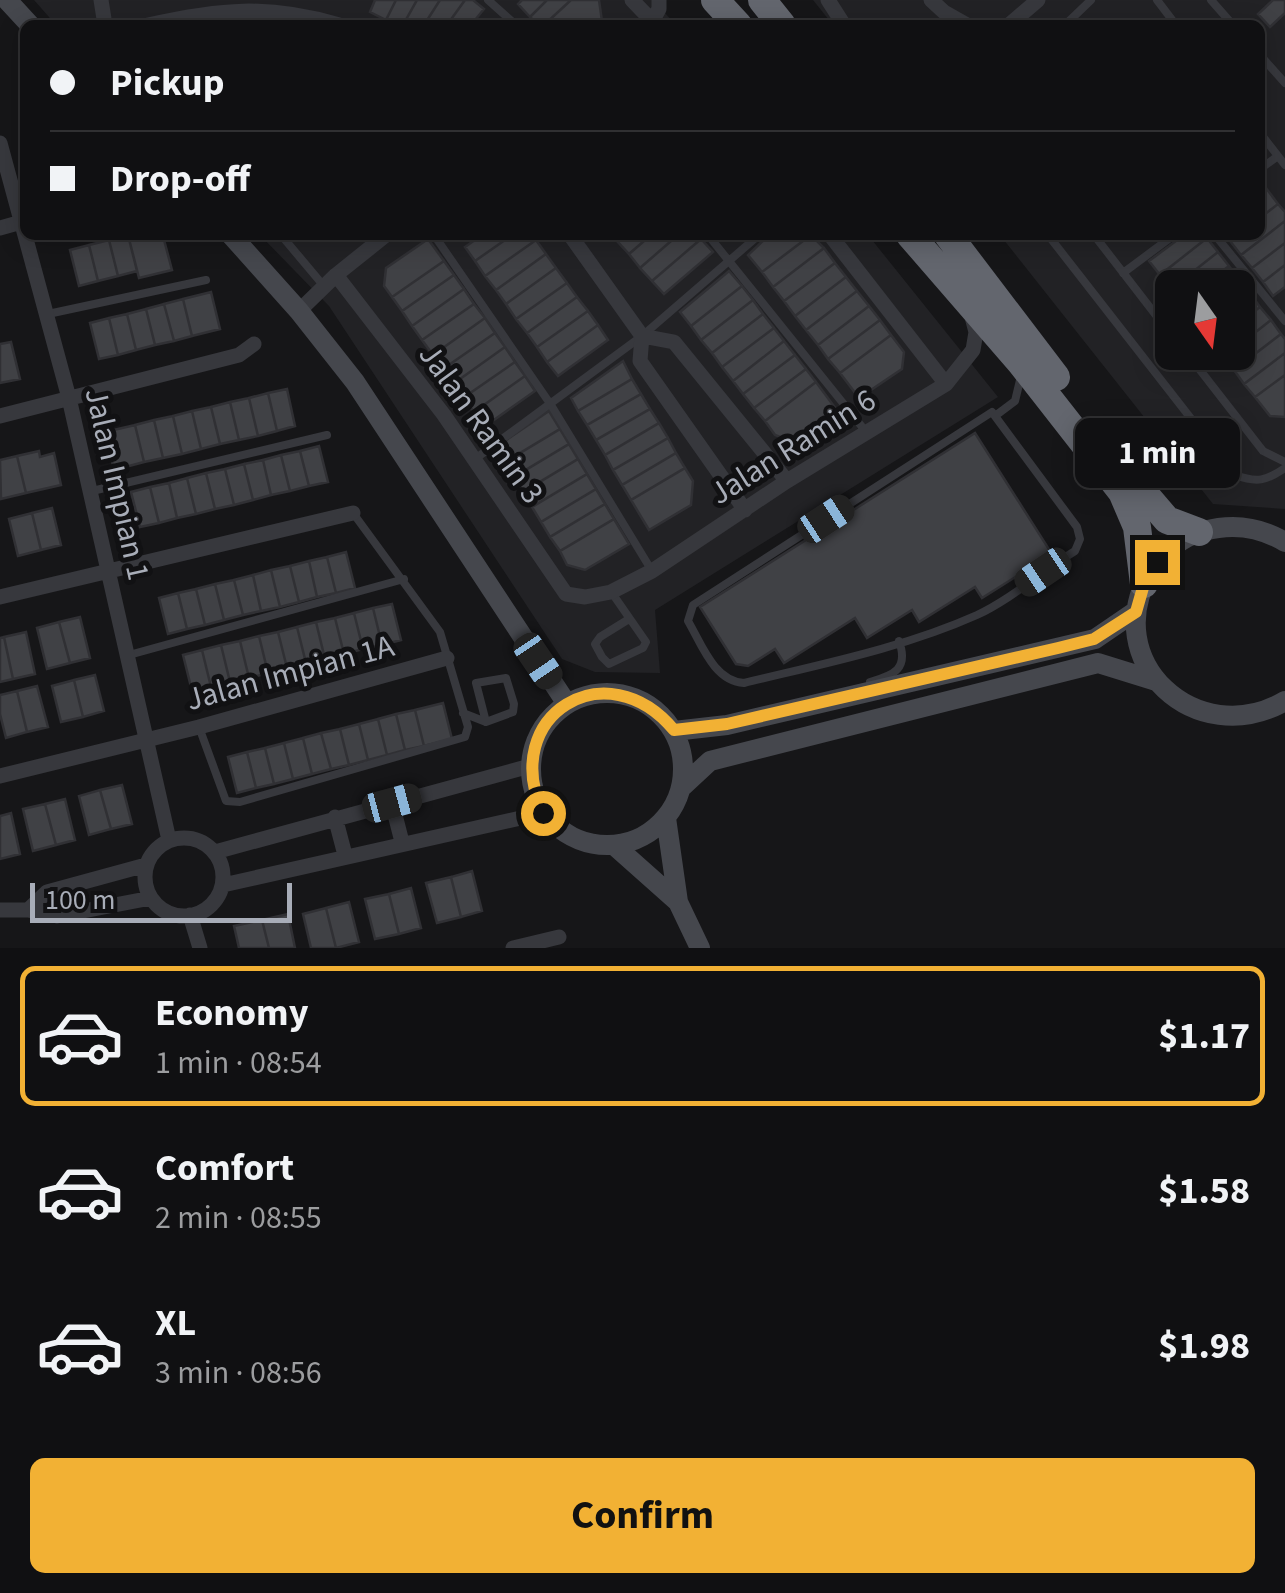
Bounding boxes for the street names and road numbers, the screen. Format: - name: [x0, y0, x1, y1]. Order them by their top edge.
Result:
- street label: Jalan Ramin 3: [407, 334, 555, 514]
- street label: Jalan Ramin 6: [701, 378, 885, 516]
- street label: Jalan Impian 1: [73, 383, 161, 585]
- street label: Jalan Impian 1A: [181, 623, 400, 723]

